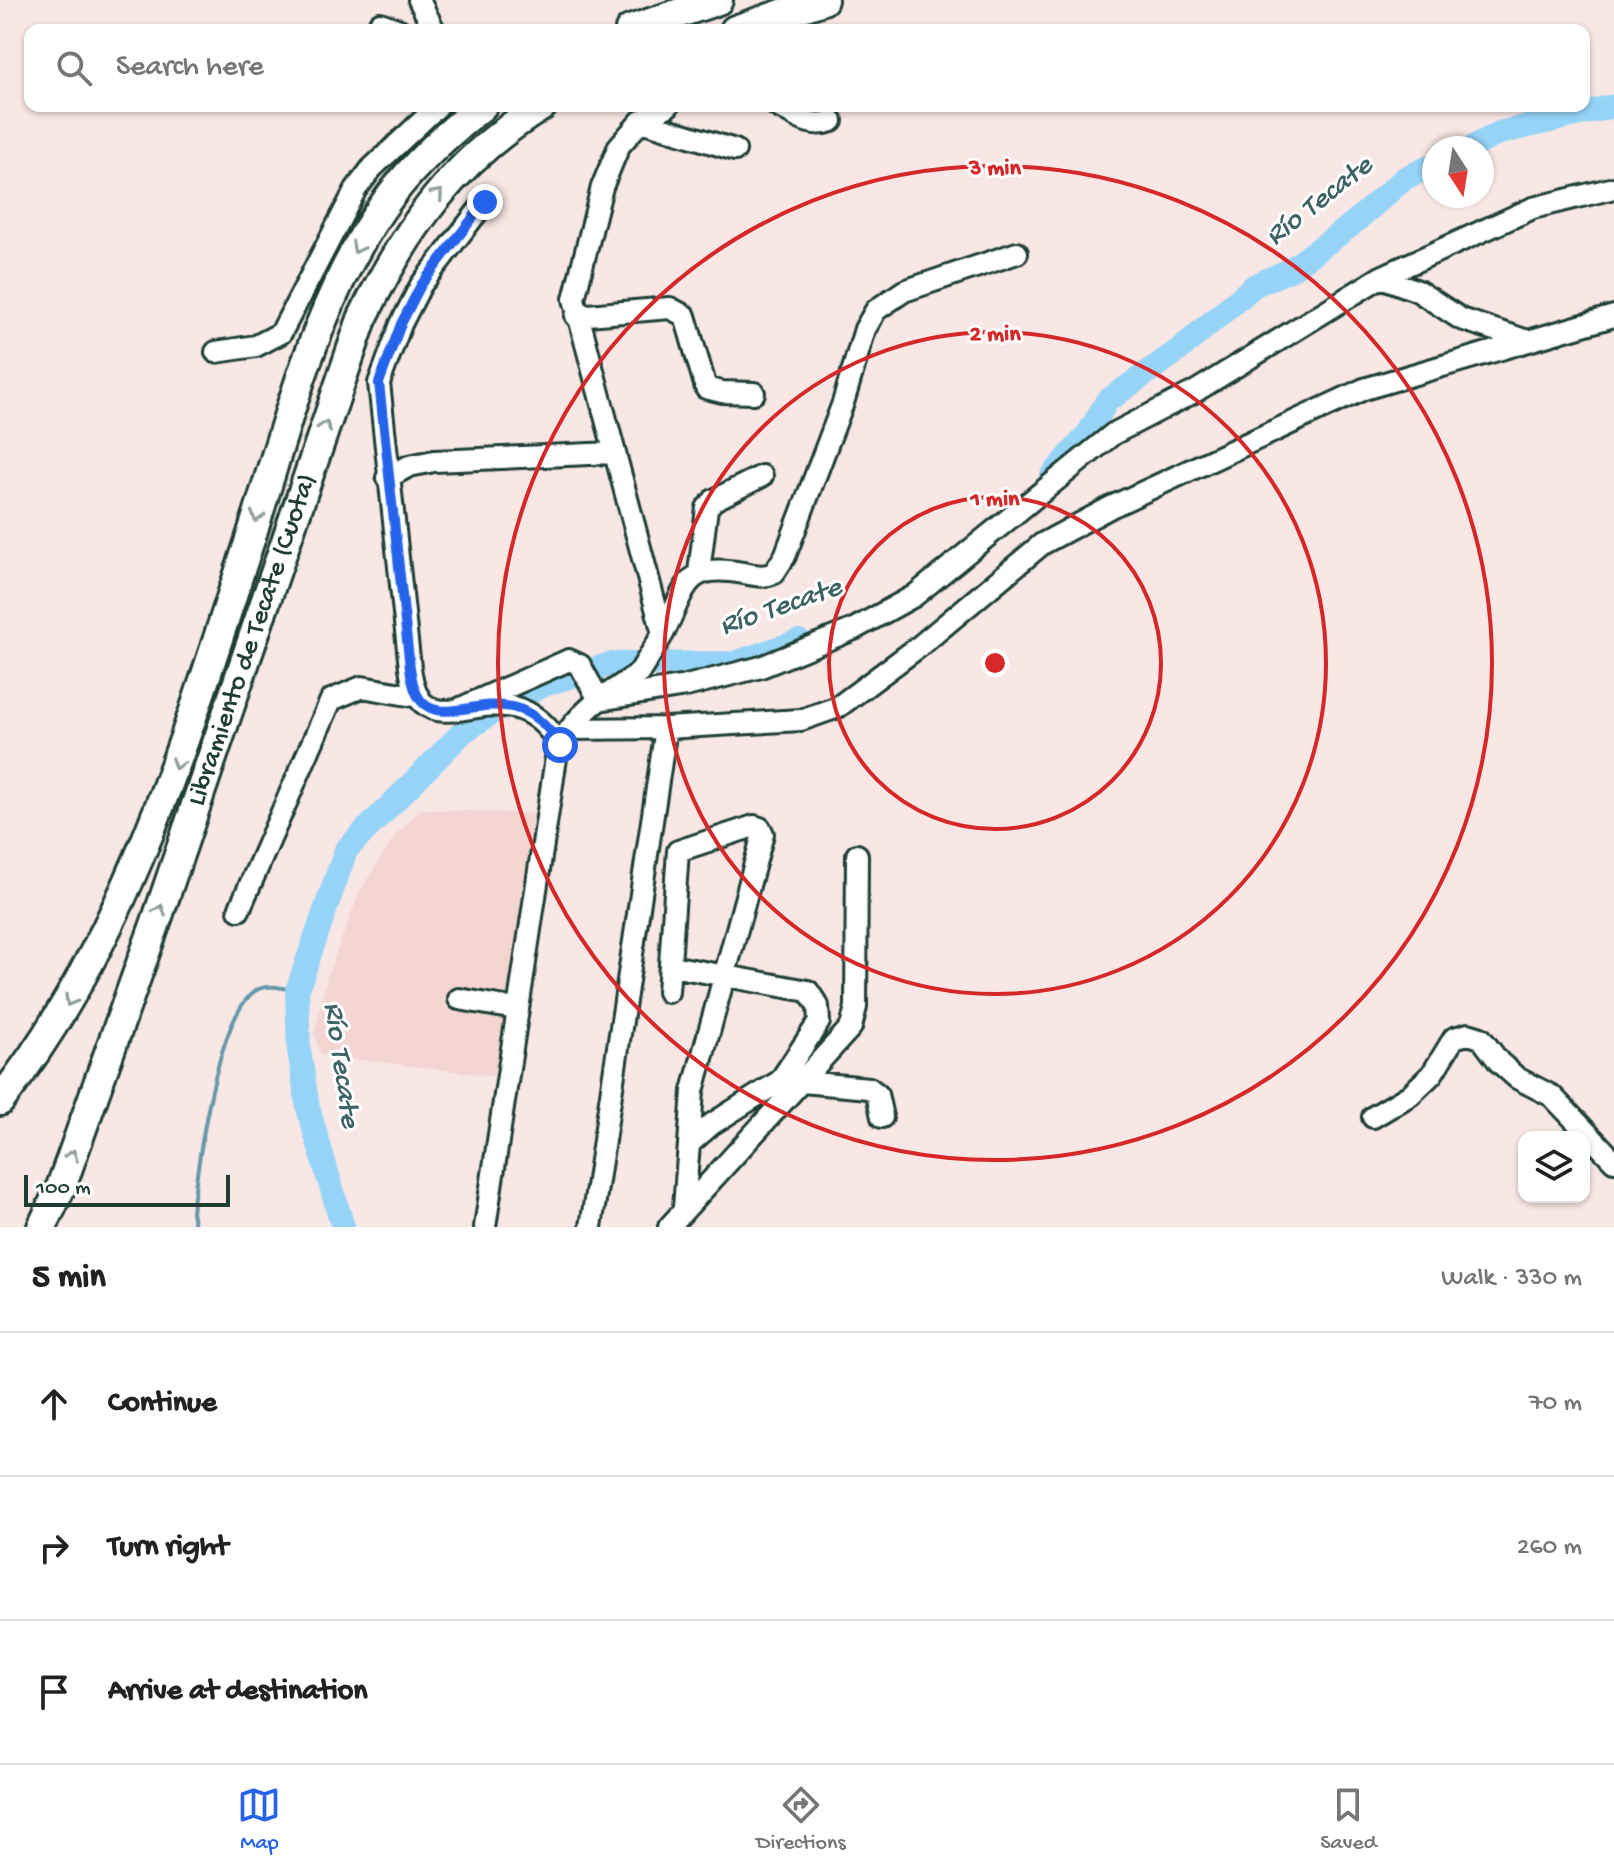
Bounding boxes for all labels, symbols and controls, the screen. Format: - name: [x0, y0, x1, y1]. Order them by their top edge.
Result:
- search box: [24, 24, 1590, 112]
- icon: search: [52, 46, 96, 90]
- text: Search here: [116, 51, 264, 86]
- north arrow: [1422, 136, 1494, 208]
- water label: Río Tecate: [1259, 148, 1382, 255]
- text: 3 min: [968, 155, 1021, 184]
- route end: [467, 184, 503, 220]
- one-way arrow: [428, 188, 443, 203]
- one-way arrow: [352, 239, 367, 254]
- text: 2 min: [969, 321, 1021, 350]
- one-way arrow: [315, 419, 331, 433]
- street label: Libramiento de Tecate (Cuota): [180, 469, 324, 810]
- text: 1 min: [969, 486, 1020, 515]
- one-way arrow: [251, 510, 267, 524]
- water label: Río Tecate: [715, 570, 848, 645]
- centre of rings: [981, 649, 1009, 677]
- route start: [542, 727, 578, 763]
- one-way arrow: [170, 757, 186, 771]
- one-way arrow: [151, 904, 167, 918]
- one-way arrow: [64, 992, 80, 1007]
- water label: Río Tecate: [314, 1000, 366, 1132]
- map controls: [1518, 1131, 1590, 1203]
- button: layers: [1518, 1131, 1590, 1203]
- one-way arrow: [63, 1149, 79, 1163]
- scale bar: [24, 1171, 230, 1207]
- text: 100 m: [36, 1176, 91, 1202]
- text: 5 min: [32, 1259, 106, 1299]
- text: Walk · 330 m: [1441, 1264, 1582, 1295]
- icon: ahead: [32, 1382, 76, 1426]
- text: Continue: [108, 1387, 217, 1422]
- text: 70 m: [1529, 1389, 1582, 1420]
- icon: right: [32, 1526, 76, 1570]
- text: Turn right: [108, 1531, 228, 1566]
- text: 260 m: [1517, 1533, 1582, 1564]
- icon: arrive: [32, 1670, 76, 1714]
- text: Arrive at destination: [108, 1675, 368, 1710]
- tab: Map: [237, 1783, 281, 1857]
- tab: Directions: [756, 1783, 846, 1857]
- tab: Saved: [1320, 1783, 1377, 1857]

